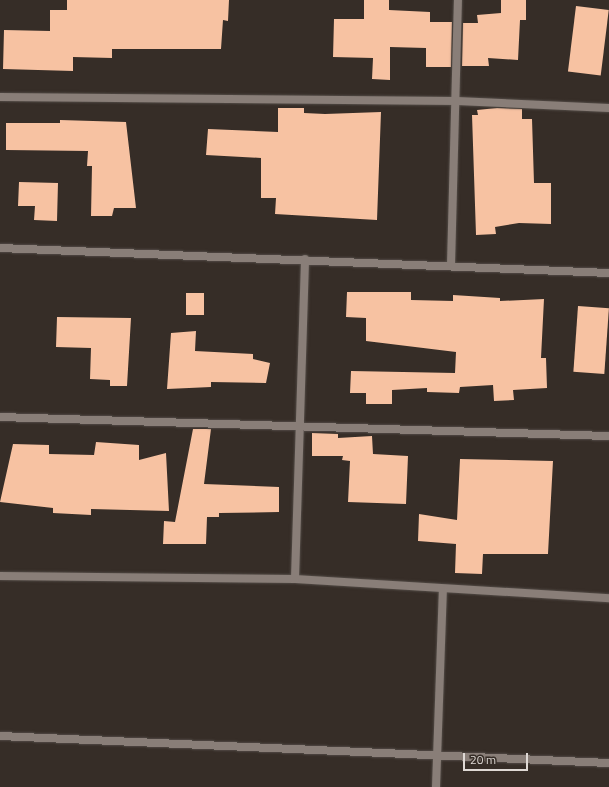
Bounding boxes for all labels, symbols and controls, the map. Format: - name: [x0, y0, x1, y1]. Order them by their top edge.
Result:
- scale bar: [465, 745, 530, 771]
- text: 20 m: [470, 750, 496, 769]

